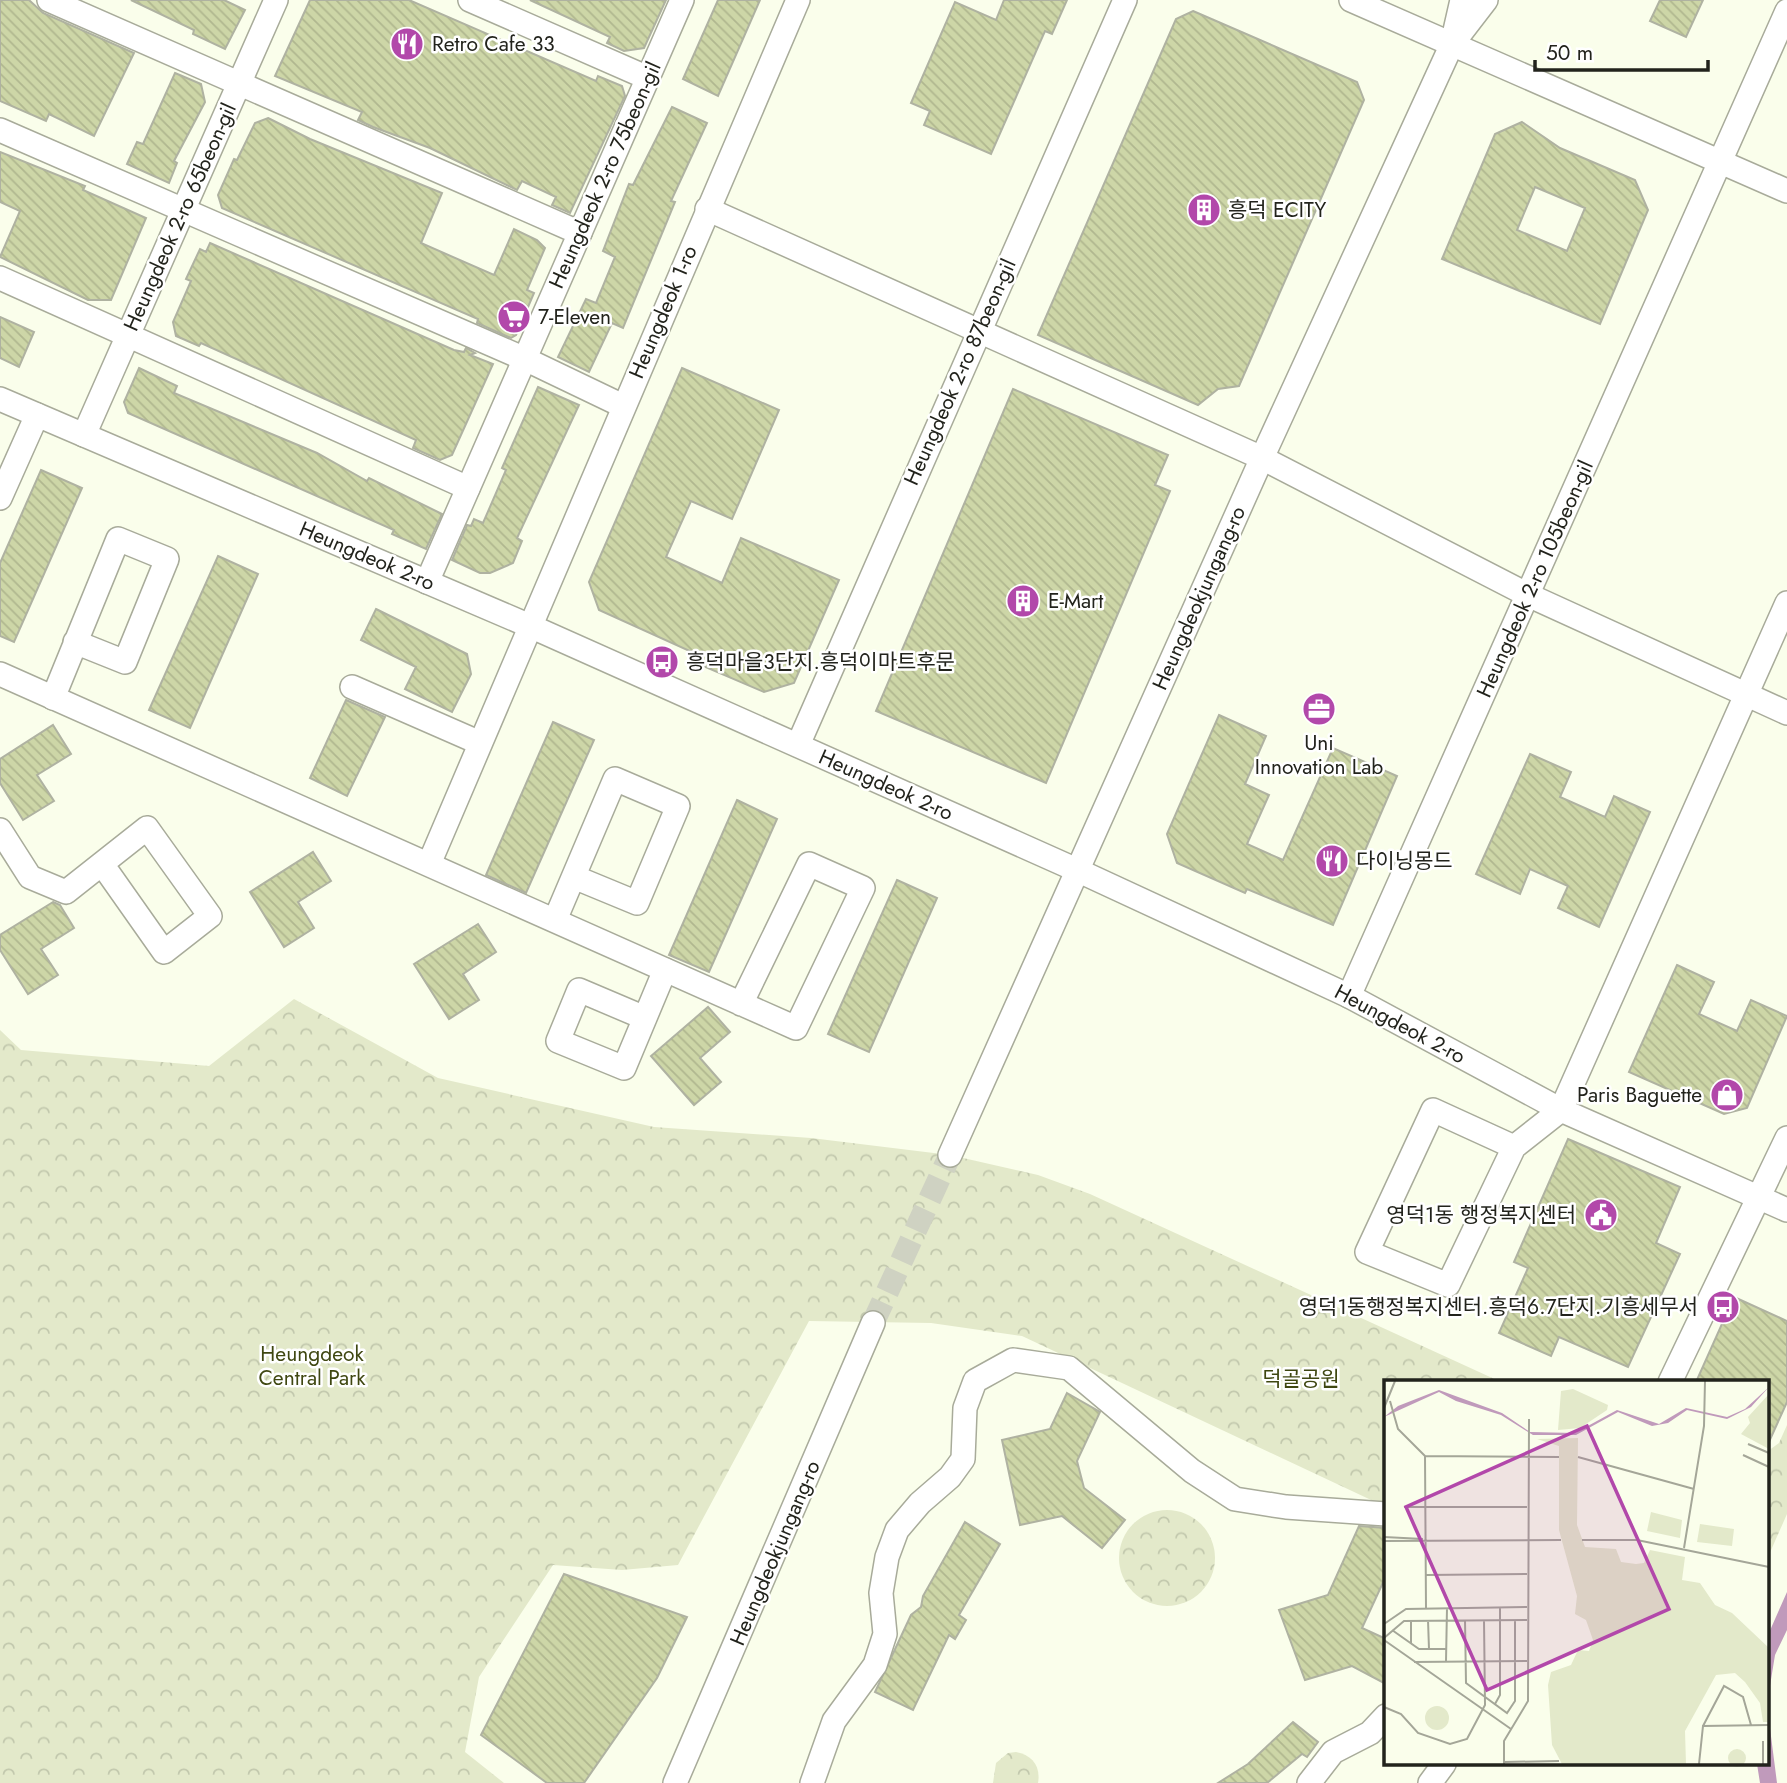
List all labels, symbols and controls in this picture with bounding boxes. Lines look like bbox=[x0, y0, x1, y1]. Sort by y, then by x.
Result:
restaurant icon: Retro Cafe 33 bbox=[388, 25, 426, 63]
scale bar bbox=[1535, 28, 1708, 72]
place label: Retro Cafe 33 bbox=[432, 29, 555, 59]
text: 50 m bbox=[1546, 38, 1593, 68]
street label: Heungdeok 2-ro 75beon-gil bbox=[541, 57, 669, 293]
street label: Heungdeok 2-ro 65beon-gil bbox=[116, 98, 244, 336]
building icon: 흥덕 ECITY bbox=[1185, 191, 1223, 229]
place label: 흥덕 ECITY bbox=[1228, 195, 1326, 225]
street label: Heungdeok 1-ro bbox=[621, 241, 705, 383]
street label: Heungdeok 2-ro 87beon-gil bbox=[897, 254, 1023, 490]
supermarket icon: 7-Eleven bbox=[495, 298, 533, 336]
place label: 7-Eleven bbox=[538, 302, 611, 332]
street label: Heungdeok 2-ro 105beon-gil bbox=[1469, 456, 1601, 702]
street label: Heungdeokjungang-ro bbox=[1145, 501, 1253, 695]
street label: Heungdeok 2-ro bbox=[295, 514, 439, 598]
building icon: E-Mart bbox=[1004, 582, 1042, 620]
place label: E-Mart bbox=[1048, 586, 1103, 616]
bus stop icon: 흥덕마을3단지.흥덕이마트후문 bbox=[643, 643, 681, 681]
place label: 흥덕마을3단지.흥덕이마트후문 bbox=[686, 647, 955, 677]
office icon: Uni Innovation Lab bbox=[1300, 690, 1338, 728]
place label: Uni Innovation Lab bbox=[1255, 728, 1383, 782]
street label: Heungdeok 2-ro bbox=[814, 742, 958, 828]
restaurant icon: 다이닝몽드 bbox=[1313, 842, 1351, 880]
place label: 다이닝몽드 bbox=[1356, 846, 1453, 876]
street label: Heungdeok 2-ro bbox=[1329, 977, 1471, 1071]
shop icon: Paris Baguette bbox=[1708, 1076, 1746, 1114]
place label: Paris Baguette bbox=[1577, 1080, 1702, 1110]
public building icon: 영덕1동 행정복지센터 bbox=[1582, 1196, 1620, 1234]
place label: 영덕1동 행정복지센터 bbox=[1386, 1200, 1576, 1230]
bus stop icon: 영덕1동행정복지센터.흥덕6.7단지.기흥세무서 bbox=[1704, 1288, 1742, 1326]
place label: 영덕1동행정복지센터.흥덕6.7단지.기흥세무서 bbox=[1299, 1292, 1698, 1322]
park label: Heungdeok Central Park bbox=[258, 1339, 366, 1393]
park label: 덕골공원 bbox=[1262, 1364, 1340, 1394]
inset map bbox=[1384, 1380, 1770, 1766]
street label: Heungdeokjungang-ro bbox=[722, 1456, 828, 1650]

